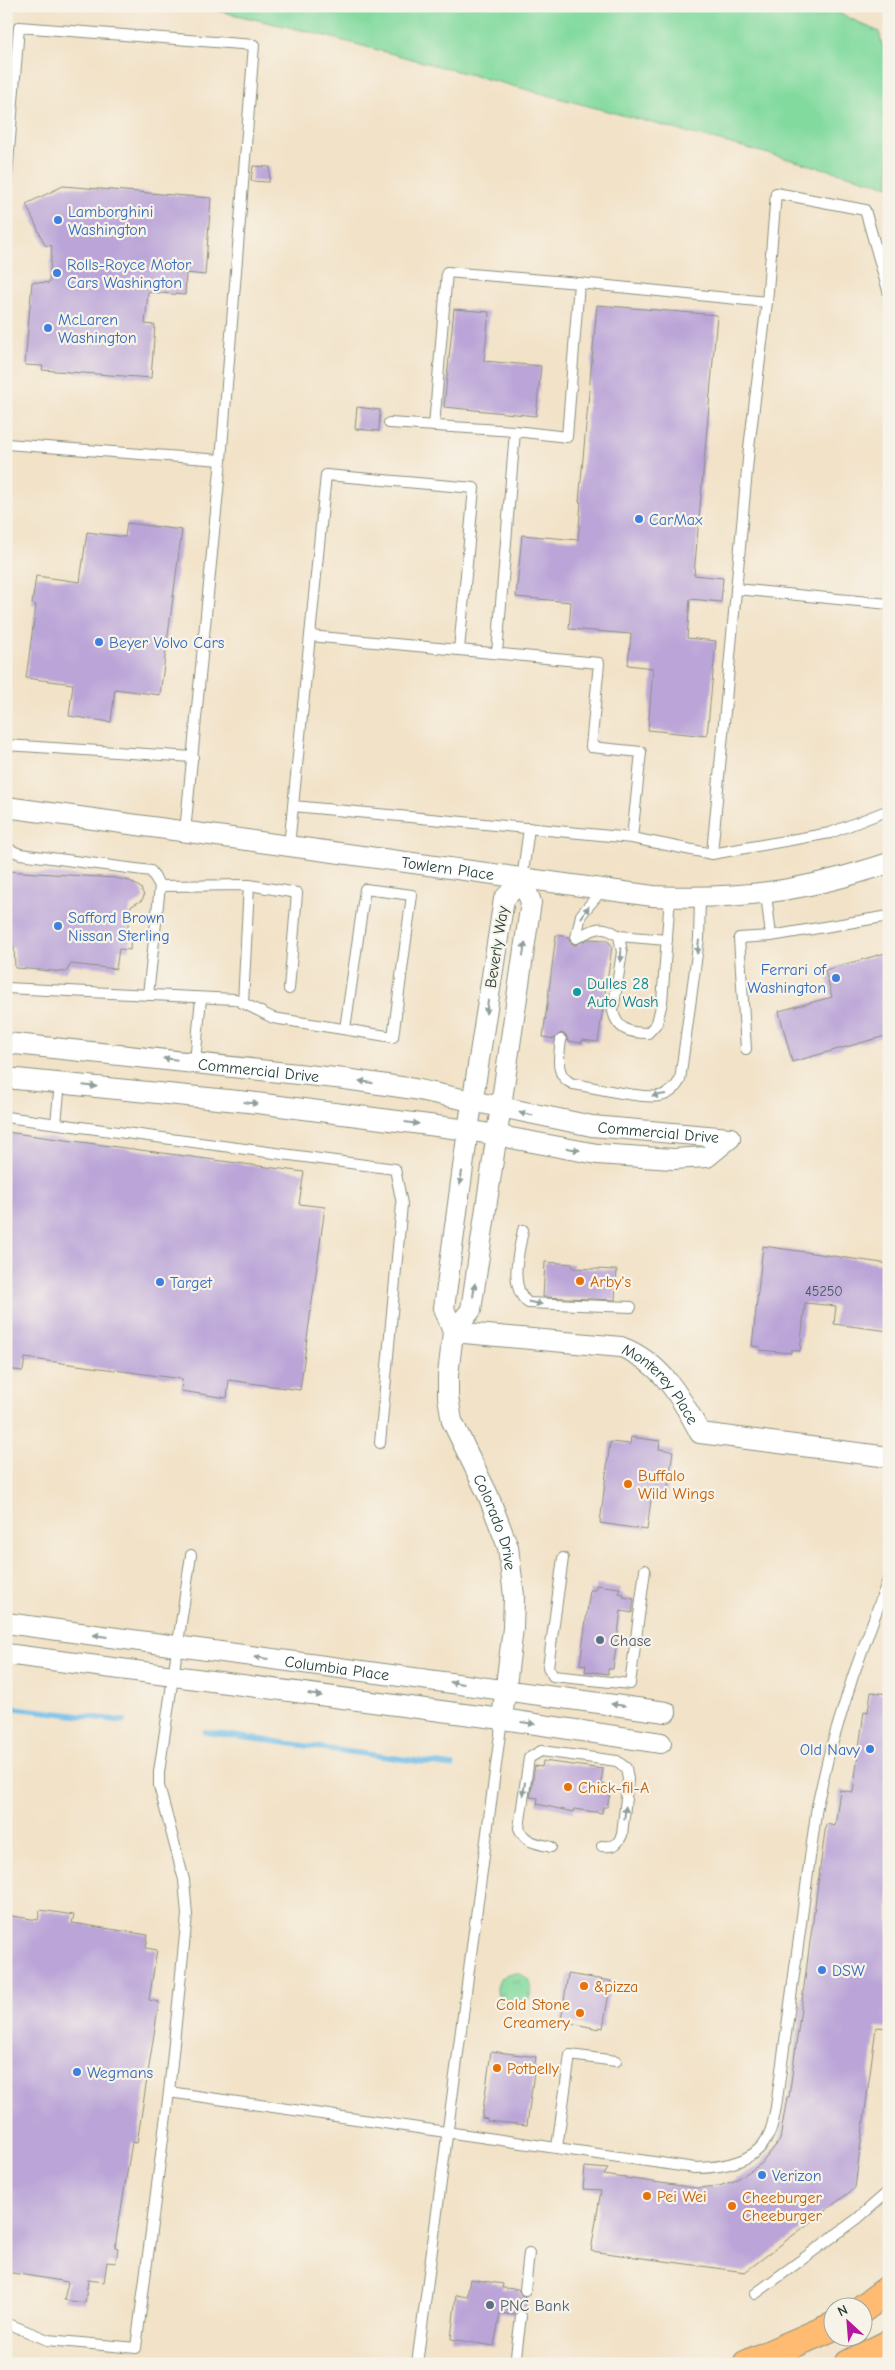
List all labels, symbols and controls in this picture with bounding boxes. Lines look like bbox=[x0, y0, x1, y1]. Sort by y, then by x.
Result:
place label: Lamborghini Washington bbox=[68, 203, 153, 239]
marker: Lamborghini Washington bbox=[52, 214, 64, 226]
place label: Rolls-Royce Motor Cars Washington bbox=[67, 256, 192, 292]
marker: Rolls-Royce Motor Cars Washington bbox=[51, 267, 63, 279]
place label: McLaren Washington bbox=[58, 311, 137, 347]
marker: McLaren Washington bbox=[42, 322, 54, 334]
place label: CarMax bbox=[649, 511, 703, 529]
marker: CarMax bbox=[633, 513, 645, 525]
place label: Beyer Volvo Cars bbox=[109, 634, 225, 652]
marker: Beyer Volvo Cars bbox=[93, 636, 105, 648]
street label: Towlern Place bbox=[400, 853, 495, 884]
street label: Beverly Way bbox=[482, 904, 512, 989]
one-way arrow bbox=[580, 905, 590, 919]
place label: Safford Brown Nissan Sterling bbox=[68, 909, 170, 945]
marker: Safford Brown Nissan Sterling bbox=[52, 920, 64, 932]
one-way arrow bbox=[694, 939, 702, 955]
one-way arrow bbox=[520, 940, 528, 956]
one-way arrow bbox=[617, 947, 625, 963]
place label: Ferrari of Washington bbox=[747, 961, 828, 997]
marker: Ferrari of Washington bbox=[830, 972, 842, 984]
place label: Dulles 28 Auto Wash bbox=[587, 975, 659, 1011]
marker: Dulles 28 Auto Wash bbox=[571, 986, 583, 998]
one-way arrow bbox=[483, 1000, 491, 1016]
one-way arrow bbox=[162, 1055, 178, 1063]
street label: Commercial Drive bbox=[197, 1055, 320, 1086]
one-way arrow bbox=[358, 1078, 374, 1086]
one-way arrow bbox=[82, 1082, 98, 1090]
one-way arrow bbox=[650, 1091, 666, 1099]
one-way arrow bbox=[244, 1099, 260, 1107]
one-way arrow bbox=[518, 1110, 533, 1118]
one-way arrow bbox=[405, 1119, 421, 1127]
street label: Commercial Drive bbox=[597, 1119, 720, 1147]
one-way arrow bbox=[565, 1146, 581, 1154]
one-way arrow bbox=[457, 1171, 465, 1187]
place label: Arby's bbox=[590, 1273, 631, 1291]
place label: Target bbox=[170, 1274, 212, 1292]
marker: Arby's bbox=[574, 1275, 586, 1287]
marker: Target bbox=[154, 1276, 166, 1288]
one-way arrow bbox=[470, 1282, 478, 1298]
house number: 45250 bbox=[805, 1283, 843, 1300]
one-way arrow bbox=[527, 1300, 543, 1308]
street label: Monterey Place bbox=[619, 1340, 702, 1428]
place label: Buffalo Wild Wings bbox=[638, 1467, 715, 1503]
street label: Colorado Drive bbox=[469, 1471, 519, 1571]
marker: Buffalo Wild Wings bbox=[622, 1478, 634, 1490]
one-way arrow bbox=[92, 1632, 108, 1640]
place label: Chase bbox=[610, 1632, 651, 1650]
marker: Chase bbox=[594, 1634, 606, 1646]
street label: Columbia Place bbox=[283, 1653, 390, 1685]
one-way arrow bbox=[253, 1654, 269, 1662]
one-way arrow bbox=[449, 1679, 465, 1687]
one-way arrow bbox=[307, 1691, 323, 1699]
one-way arrow bbox=[609, 1701, 625, 1709]
one-way arrow bbox=[520, 1719, 536, 1727]
place label: Old Navy bbox=[800, 1741, 861, 1759]
marker: Old Navy bbox=[864, 1743, 876, 1755]
place label: Chick-fil-A bbox=[578, 1779, 649, 1797]
one-way arrow bbox=[520, 1781, 528, 1797]
marker: Chick-fil-A bbox=[562, 1781, 574, 1793]
one-way arrow bbox=[621, 1805, 629, 1821]
place label: DSW bbox=[832, 1962, 865, 1980]
marker: DSW bbox=[816, 1964, 828, 1976]
place label: &pizza bbox=[594, 1978, 638, 1996]
marker: &pizza bbox=[578, 1980, 590, 1992]
place label: Cold Stone Creamery bbox=[496, 1996, 571, 2032]
marker: Cold Stone Creamery bbox=[574, 2007, 586, 2019]
place label: Potbelly bbox=[507, 2060, 560, 2078]
marker: Potbelly bbox=[491, 2062, 503, 2074]
place label: Wegmans bbox=[87, 2064, 154, 2082]
marker: Wegmans bbox=[71, 2066, 83, 2078]
place label: Verizon bbox=[772, 2167, 822, 2185]
marker: Verizon bbox=[756, 2169, 768, 2181]
place label: Pei Wei bbox=[657, 2188, 707, 2206]
place label: Cheeburger Cheeburger bbox=[742, 2189, 823, 2225]
marker: Pei Wei bbox=[641, 2190, 653, 2202]
marker: Cheeburger Cheeburger bbox=[726, 2200, 738, 2212]
place label: PNC Bank bbox=[500, 2297, 570, 2315]
north arrow bbox=[822, 2298, 872, 2348]
marker: PNC Bank bbox=[484, 2299, 496, 2311]
text: N bbox=[835, 2301, 850, 2320]

